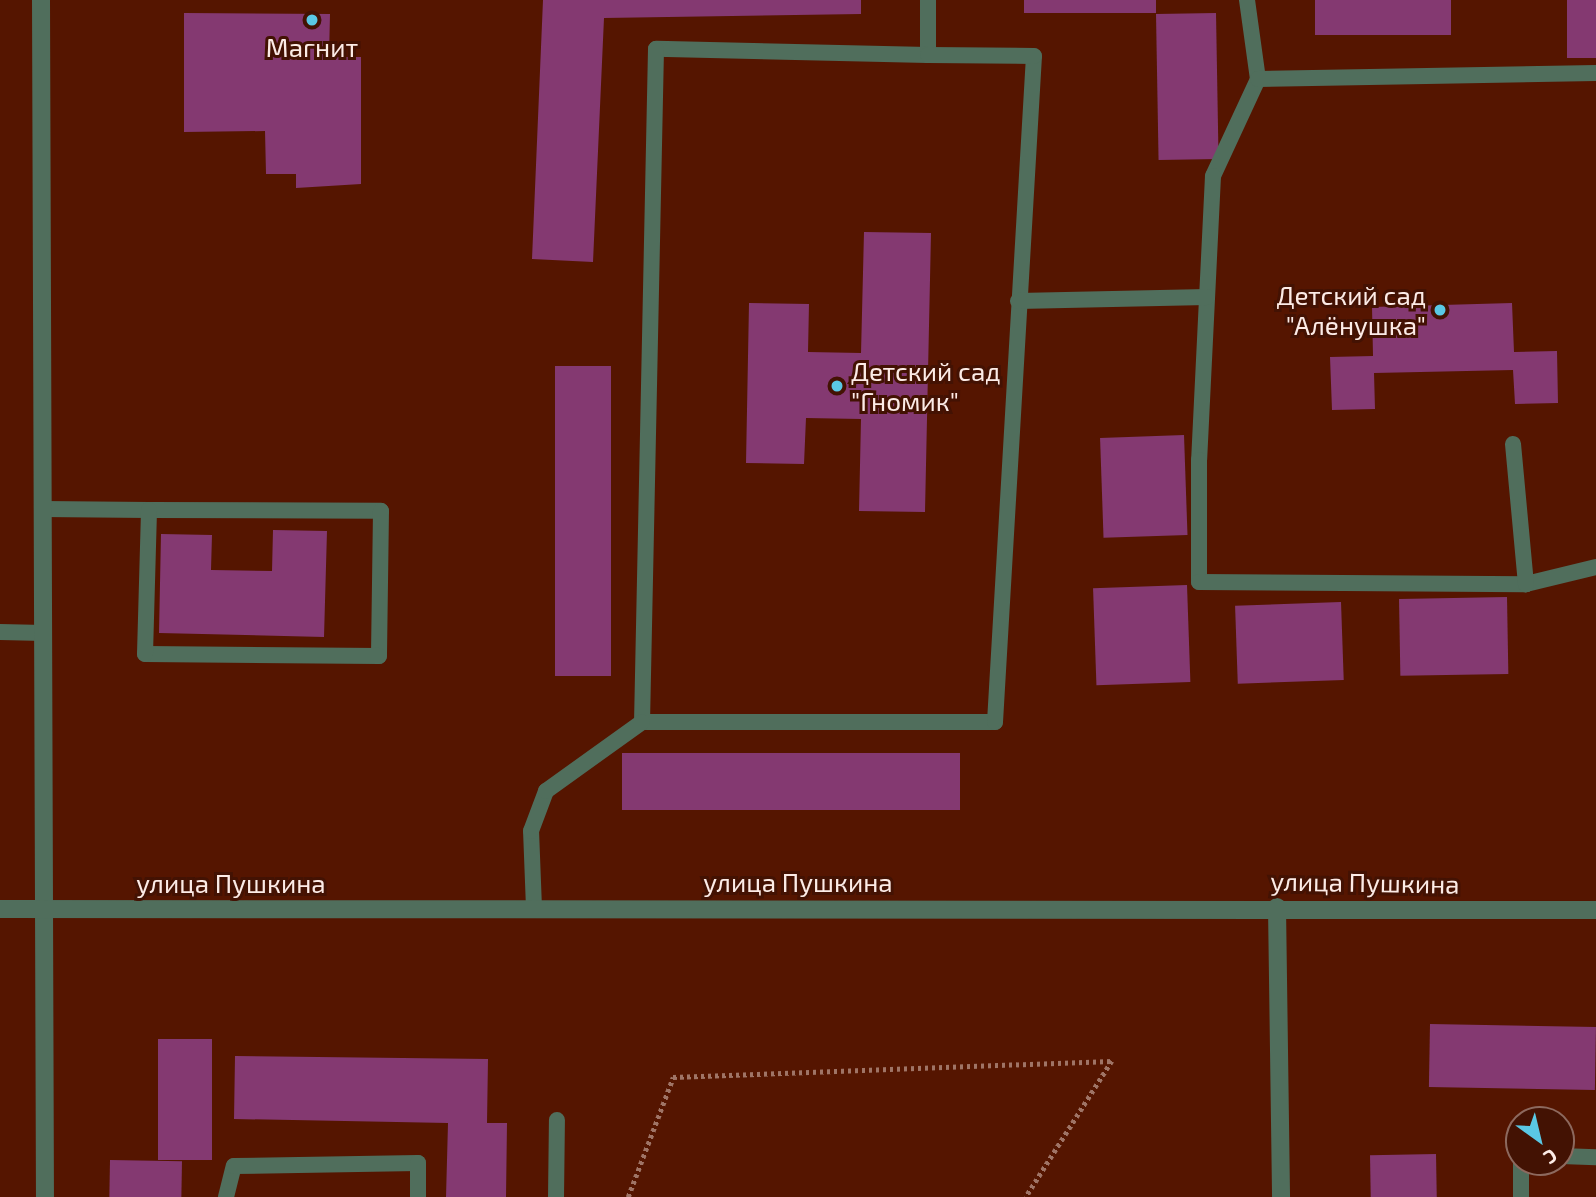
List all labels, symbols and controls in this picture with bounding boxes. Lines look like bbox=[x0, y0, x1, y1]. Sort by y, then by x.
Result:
marker: Магнит bbox=[304, 12, 320, 28]
place label: Магнит bbox=[266, 31, 358, 63]
place label: Детский сад "Алёнушка" bbox=[1276, 279, 1426, 340]
marker: Детский сад "Алёнушка" bbox=[1432, 302, 1448, 318]
place label: Детский сад "Гномик" bbox=[851, 355, 1001, 416]
marker: Детский сад "Гномик" bbox=[829, 378, 845, 394]
street label: улица Пушкина bbox=[1270, 865, 1460, 899]
street label: улица Пушкина bbox=[703, 866, 893, 898]
street label: улица Пушкина bbox=[136, 867, 326, 899]
north arrow bbox=[1505, 1106, 1575, 1176]
text: С bbox=[1540, 1145, 1562, 1170]

